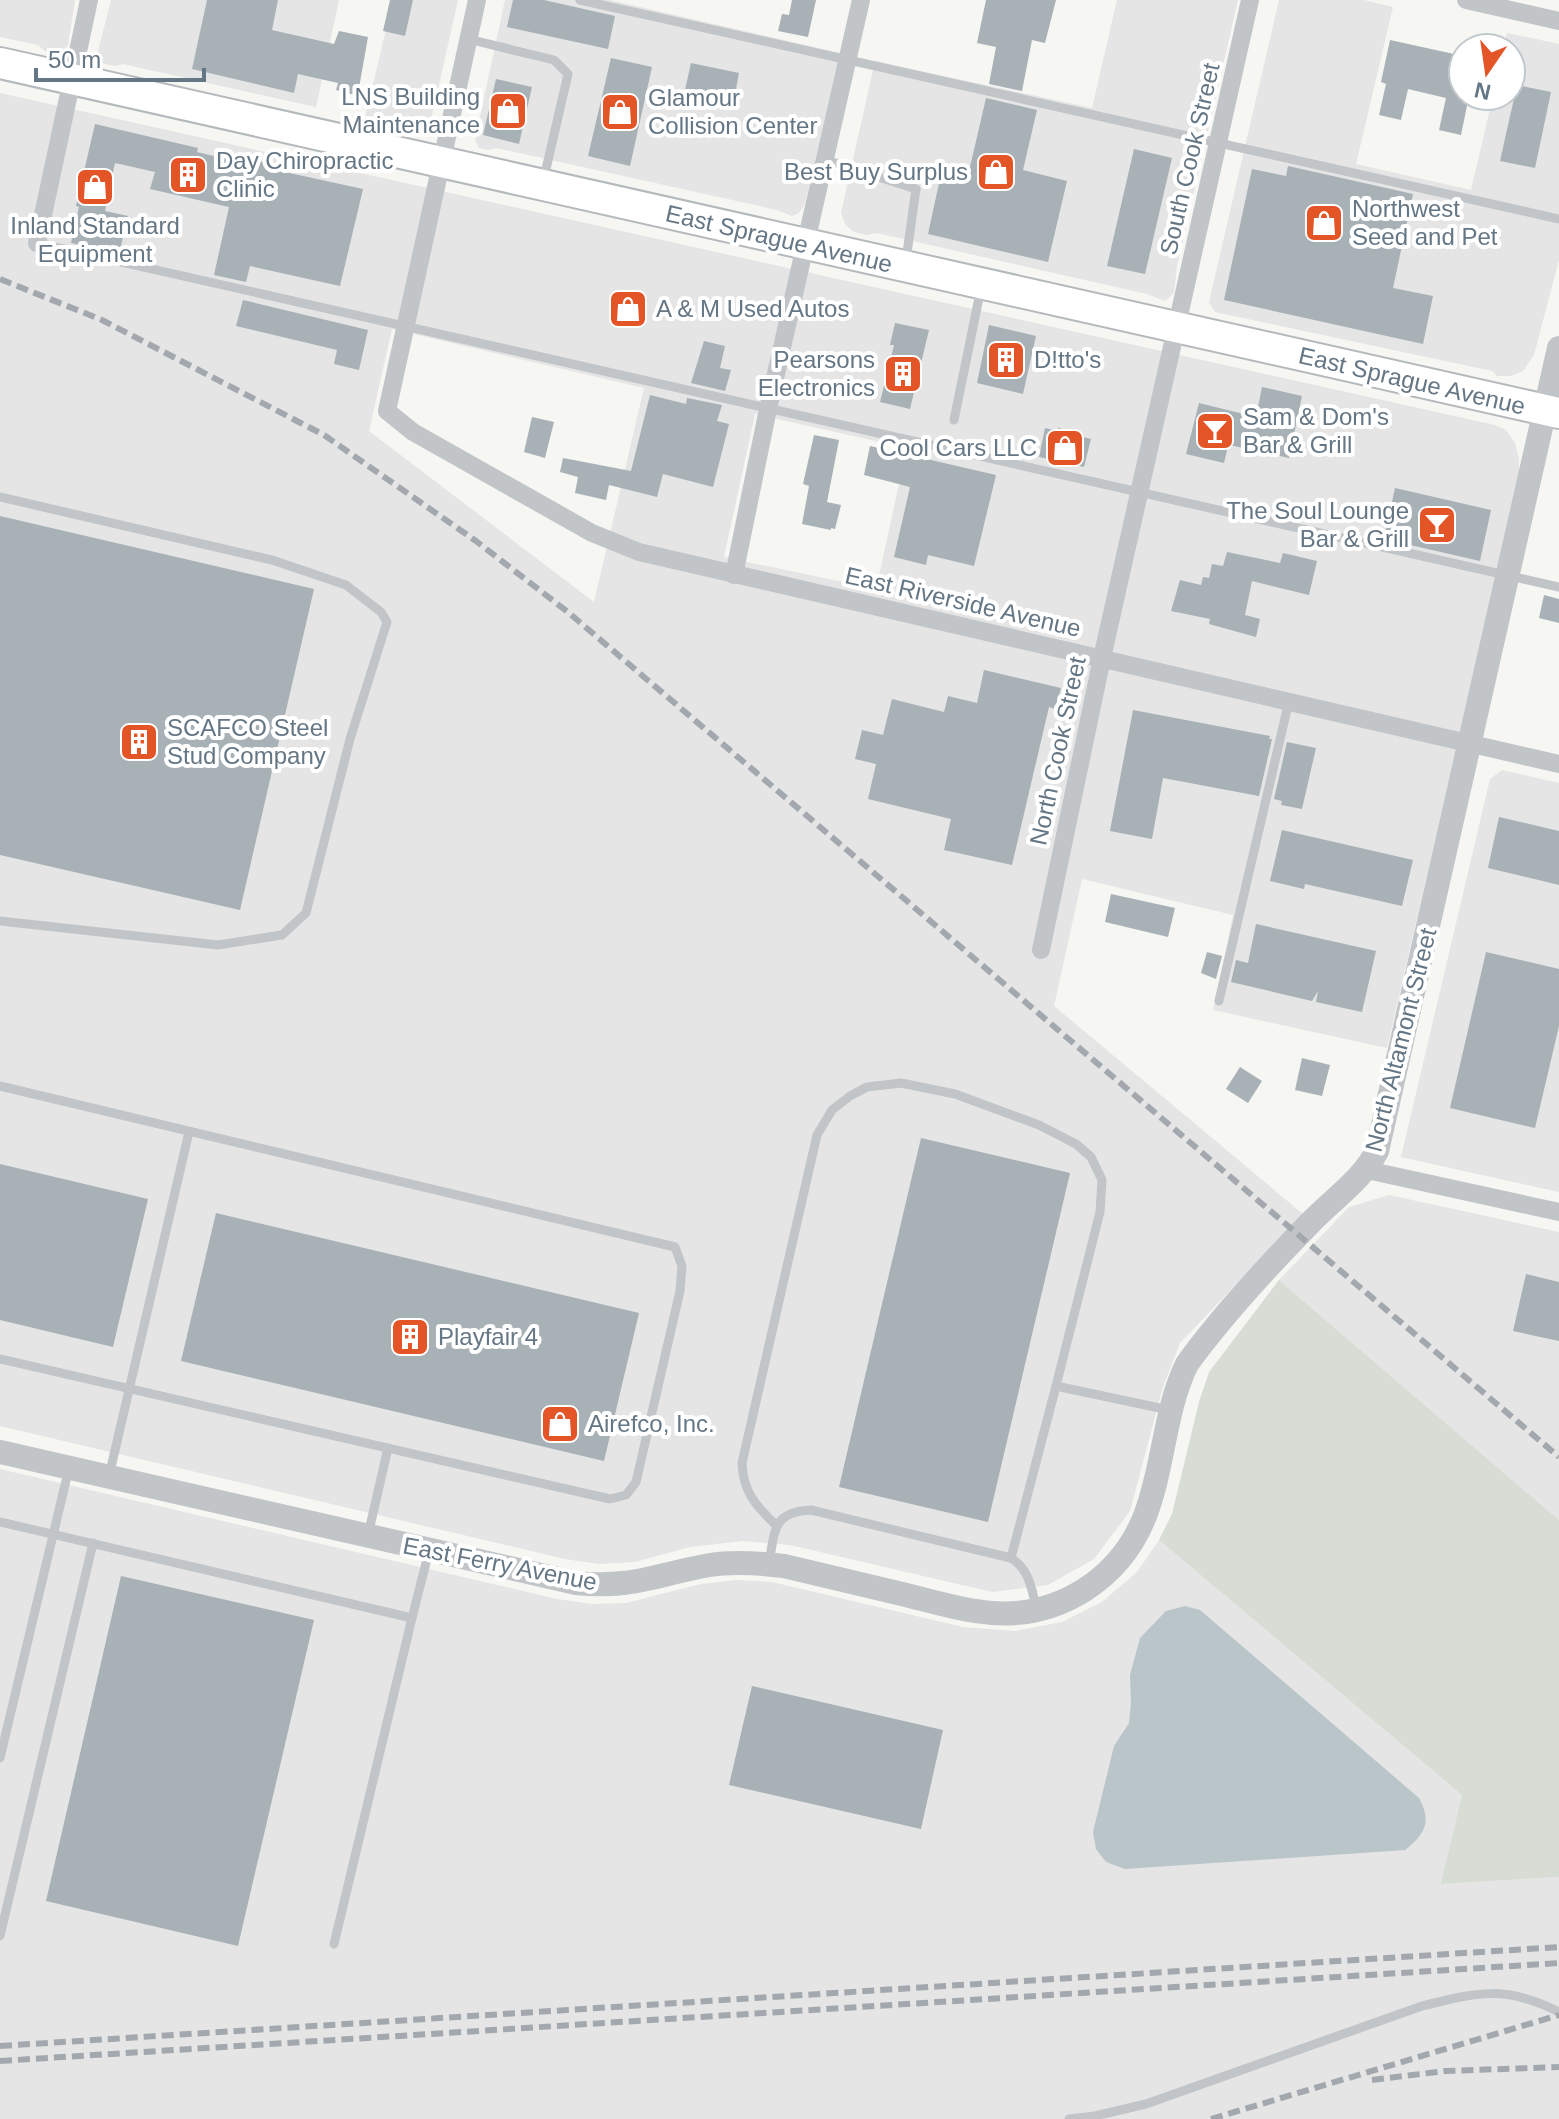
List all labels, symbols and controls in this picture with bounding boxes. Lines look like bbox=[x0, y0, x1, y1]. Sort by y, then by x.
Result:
scale bar bbox=[36, 32, 204, 82]
north arrow bbox=[1447, 32, 1527, 112]
text: 50 m bbox=[48, 46, 101, 73]
street label: South Cook Street bbox=[1154, 60, 1225, 257]
text: N bbox=[1472, 77, 1493, 105]
place label: LNS Building Maintenance bbox=[341, 83, 480, 138]
place label: Glamour Collision Center bbox=[648, 84, 817, 139]
shop icon: LNS Building Maintenance bbox=[487, 90, 529, 132]
shop icon: Glamour Collision Center bbox=[599, 91, 641, 133]
place label: Day Chiropractic Clinic bbox=[216, 147, 393, 202]
shop icon: Best Buy Surplus bbox=[975, 151, 1017, 193]
building icon: Day Chiropractic Clinic bbox=[167, 154, 209, 196]
place label: Best Buy Surplus bbox=[784, 158, 968, 185]
shop icon: Inland Standard Equipment bbox=[74, 166, 116, 208]
place label: Northwest Seed and Pet bbox=[1352, 195, 1498, 250]
street label: East Sprague Avenue bbox=[663, 199, 895, 278]
shop icon: Northwest Seed and Pet bbox=[1303, 202, 1345, 244]
place label: Inland Standard Equipment bbox=[10, 212, 180, 267]
shop icon: A & M Used Autos bbox=[607, 288, 649, 330]
place label: A & M Used Autos bbox=[656, 295, 849, 322]
building icon: D!tto's bbox=[985, 339, 1027, 381]
street label: East Sprague Avenue bbox=[1296, 341, 1528, 420]
place label: Pearsons Electronics bbox=[758, 346, 875, 401]
place label: D!tto's bbox=[1034, 346, 1101, 373]
building icon: Pearsons Electronics bbox=[882, 353, 924, 395]
place label: Sam & Dom's Bar & Grill bbox=[1243, 403, 1389, 458]
bar icon: Sam & Dom's Bar & Grill bbox=[1194, 410, 1236, 452]
shop icon: Cool Cars LLC bbox=[1044, 427, 1086, 469]
place label: Cool Cars LLC bbox=[880, 434, 1037, 461]
place label: The Soul Lounge Bar & Grill bbox=[1226, 497, 1409, 552]
bar icon: The Soul Lounge Bar & Grill bbox=[1416, 504, 1458, 546]
street label: East Riverside Avenue bbox=[843, 561, 1084, 642]
street label: North Cook Street bbox=[1024, 654, 1091, 848]
place label: SCAFCO Steel Stud Company bbox=[167, 714, 328, 769]
building icon: SCAFCO Steel Stud Company bbox=[118, 721, 160, 763]
street label: North Altamont Street bbox=[1360, 925, 1441, 1154]
building icon: Playfair 4 bbox=[389, 1316, 431, 1358]
place label: Playfair 4 bbox=[438, 1323, 538, 1350]
shop icon: Airefco, Inc. bbox=[539, 1403, 581, 1445]
place label: Airefco, Inc. bbox=[588, 1410, 715, 1437]
street label: East Ferry Avenue bbox=[401, 1531, 599, 1596]

